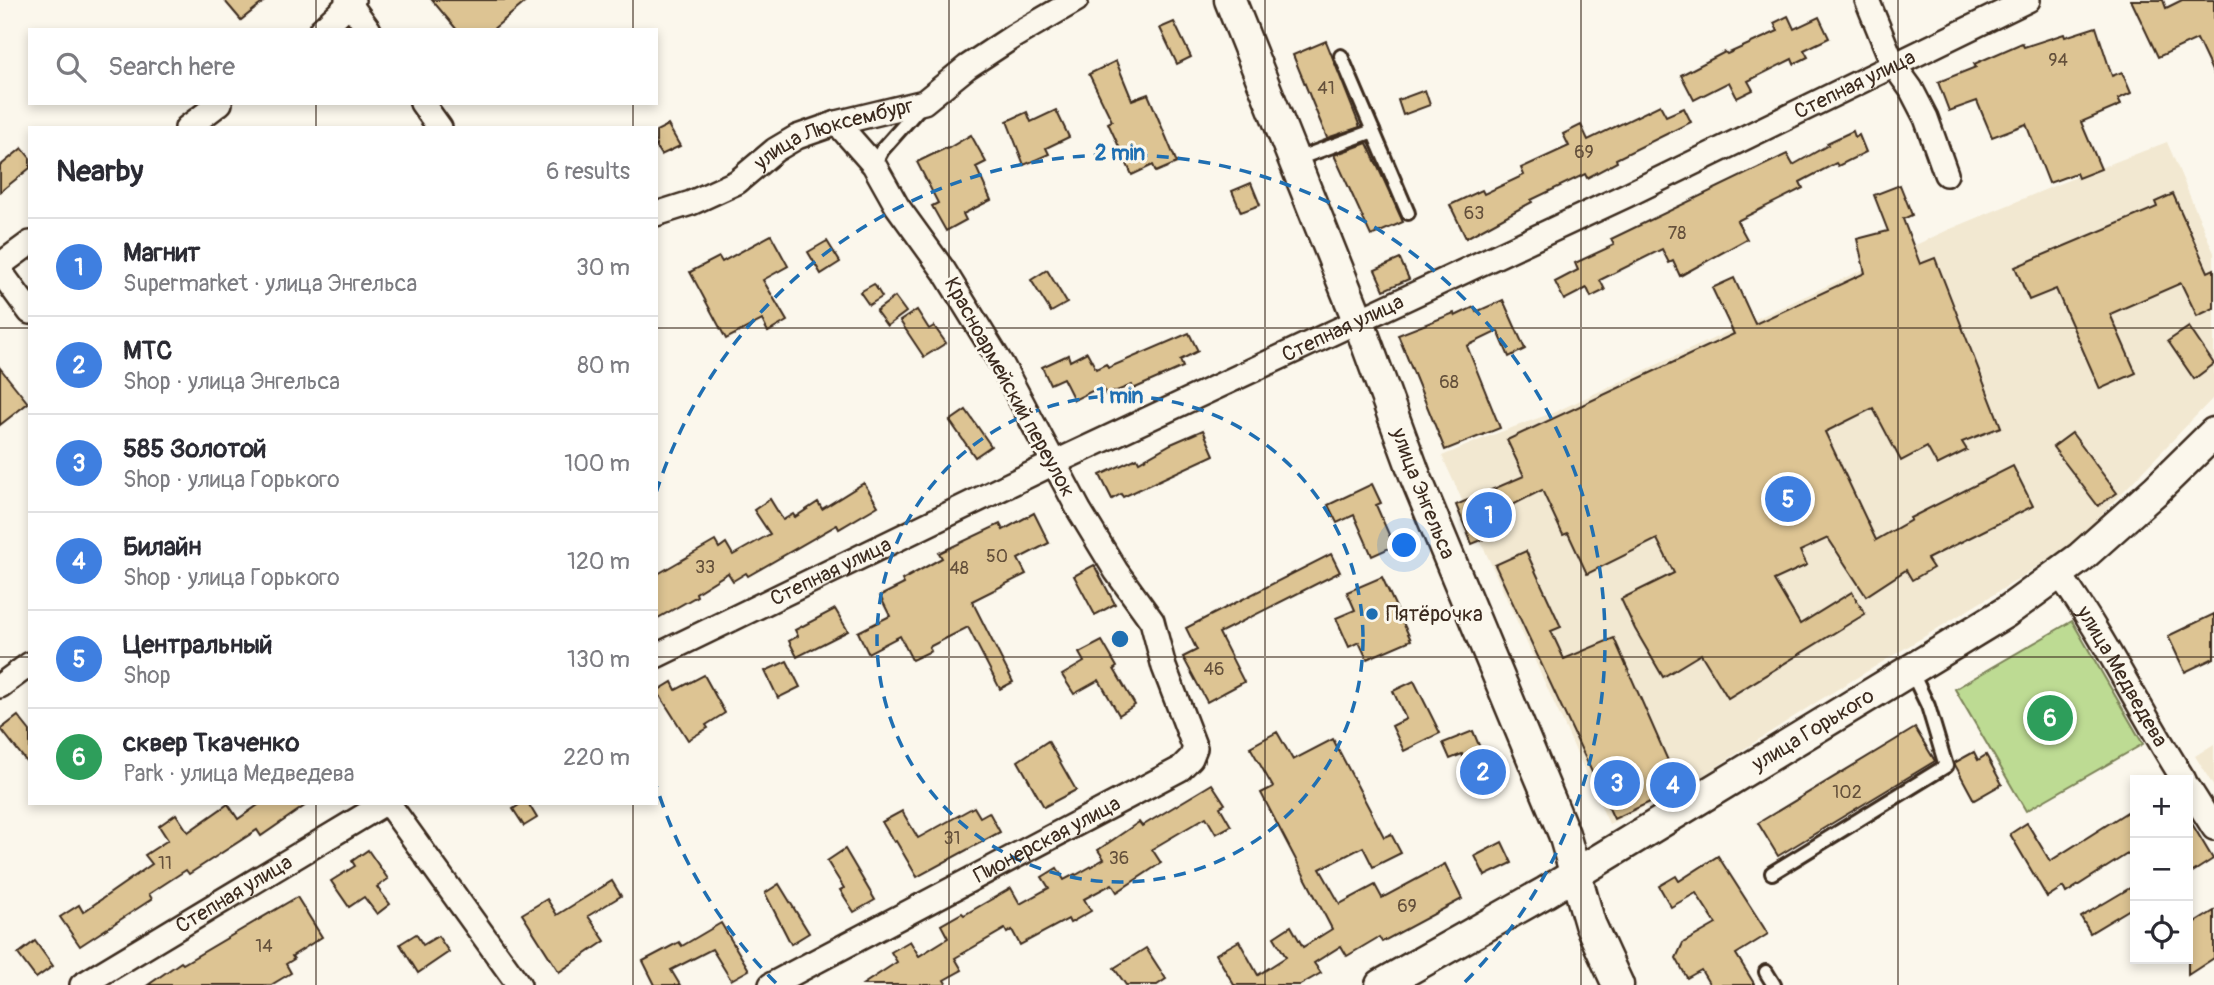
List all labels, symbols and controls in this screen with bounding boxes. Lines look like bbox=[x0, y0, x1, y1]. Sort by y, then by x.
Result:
search box bbox=[28, 28, 658, 105]
street label: Степная улица bbox=[1790, 44, 1920, 126]
icon: search bbox=[52, 48, 90, 86]
house number: 94 bbox=[2048, 49, 2068, 72]
text: Search here bbox=[108, 51, 235, 83]
house number: 41 bbox=[1317, 77, 1335, 100]
street label: улица Люксембург bbox=[748, 92, 916, 177]
text: 2 min bbox=[1095, 140, 1145, 167]
house number: 69 bbox=[1574, 141, 1594, 164]
text: Nearby bbox=[56, 153, 143, 190]
text: 6 results bbox=[546, 157, 630, 186]
house number: 63 bbox=[1464, 202, 1484, 225]
house number: 78 bbox=[1668, 222, 1686, 245]
text: Магнит bbox=[123, 237, 200, 269]
text: 1 bbox=[75, 253, 84, 282]
text: 30 m bbox=[576, 253, 630, 282]
text: Supermarket · улица Энгельса bbox=[123, 269, 417, 298]
street label: Красноармейский переулок bbox=[938, 273, 1081, 502]
street label: Степная улица bbox=[1278, 288, 1408, 369]
text: МТС bbox=[123, 335, 172, 367]
text: 2 bbox=[73, 351, 85, 380]
text: 80 m bbox=[577, 351, 630, 380]
text: Shop · улица Энгельса bbox=[123, 367, 340, 396]
house number: 68 bbox=[1439, 371, 1459, 394]
text: 1 min bbox=[1097, 383, 1144, 410]
street label: улица Энгельса bbox=[1384, 423, 1461, 563]
text: 585 Золотой bbox=[123, 433, 267, 465]
text: 3 bbox=[73, 449, 85, 478]
text: 100 m bbox=[564, 449, 630, 478]
text: Shop · улица Горького bbox=[123, 465, 340, 494]
pin: 5 bbox=[1765, 473, 1811, 525]
pin: 1 bbox=[1466, 489, 1512, 541]
your location bbox=[1387, 528, 1421, 562]
text: Билайн bbox=[123, 531, 201, 563]
street label: Степная улица bbox=[766, 531, 896, 613]
house number: 50 bbox=[986, 545, 1008, 568]
text: 4 bbox=[72, 547, 86, 576]
text: 120 m bbox=[567, 547, 630, 576]
house number: 33 bbox=[695, 556, 715, 579]
house number: 48 bbox=[949, 557, 969, 580]
text: Shop · улица Горького bbox=[123, 563, 340, 592]
street label: улица Медведева bbox=[2070, 600, 2174, 752]
place label: Пятёрочка bbox=[1386, 601, 1483, 628]
marker: Пятёрочка bbox=[1364, 606, 1380, 622]
centre of rings bbox=[1108, 627, 1132, 651]
text: Центральный bbox=[123, 629, 272, 661]
text: 5 bbox=[73, 645, 85, 674]
text: 130 m bbox=[567, 645, 630, 674]
house number: 46 bbox=[1204, 658, 1224, 681]
text: Shop bbox=[123, 661, 171, 690]
street label: улица Горького bbox=[1746, 682, 1879, 778]
pin: 6 bbox=[2027, 692, 2073, 744]
text: сквер Ткаченко bbox=[123, 727, 299, 759]
text: 6 bbox=[72, 743, 86, 772]
text: 220 m bbox=[563, 743, 630, 772]
pin: 2 bbox=[1460, 746, 1506, 798]
pin: 3 bbox=[1594, 757, 1640, 809]
text: Park · улица Медведева bbox=[123, 759, 354, 788]
pin: 4 bbox=[1650, 759, 1696, 811]
map controls bbox=[2130, 775, 2193, 964]
button: + bbox=[2130, 775, 2193, 838]
house number: 102 bbox=[1832, 781, 1862, 804]
street label: Пионерская улица bbox=[969, 790, 1125, 890]
house number: 31 bbox=[943, 827, 961, 850]
button: − bbox=[2130, 838, 2193, 901]
house number: 36 bbox=[1109, 847, 1129, 870]
street label: Степная улица bbox=[171, 849, 297, 940]
house number: 11 bbox=[158, 852, 172, 875]
house number: 69 bbox=[1397, 895, 1417, 918]
button: locate bbox=[2130, 901, 2193, 964]
house number: 14 bbox=[255, 935, 273, 958]

